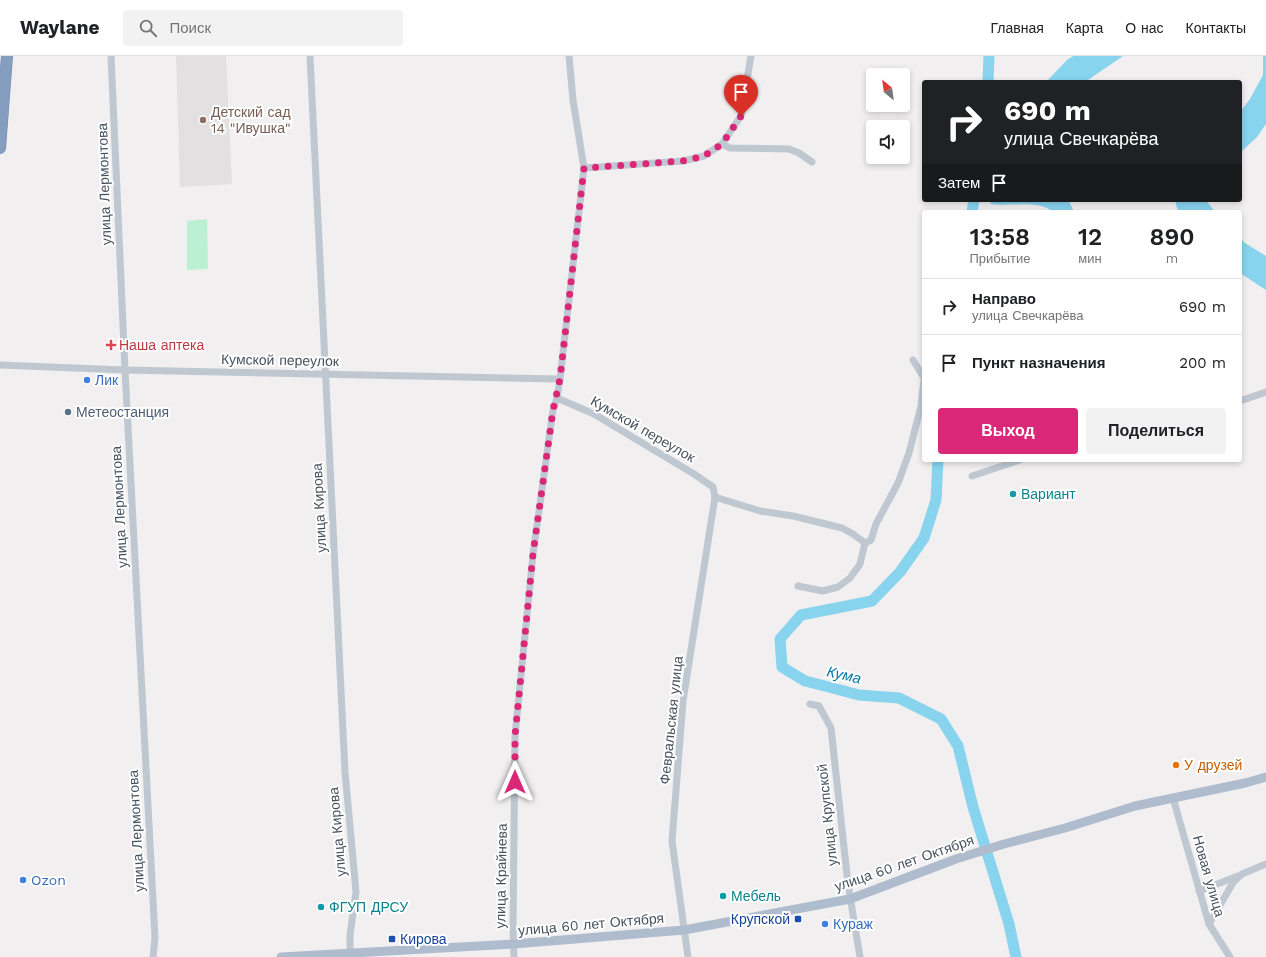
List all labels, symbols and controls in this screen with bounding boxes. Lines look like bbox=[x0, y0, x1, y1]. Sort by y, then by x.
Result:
search box bbox=[123, 10, 403, 46]
text: Waylane bbox=[20, 16, 99, 39]
icon: search bbox=[137, 17, 159, 39]
text: Поиск bbox=[169, 19, 211, 37]
text: Главная bbox=[991, 20, 1044, 36]
text: Карта bbox=[1066, 20, 1103, 36]
text: О нас bbox=[1125, 20, 1164, 36]
text: Контакты bbox=[1186, 20, 1246, 36]
north arrow bbox=[866, 68, 910, 112]
map controls bbox=[866, 68, 910, 164]
pin bbox=[724, 75, 758, 116]
icon: arrive bbox=[730, 81, 752, 103]
text: 690 m bbox=[1004, 94, 1091, 127]
icon: right bbox=[938, 96, 990, 148]
place label: Детский сад 14 "Ивушка" bbox=[211, 104, 291, 136]
marker: Детский сад 14 "Ивушка" bbox=[198, 115, 208, 125]
button: sound bbox=[866, 120, 910, 164]
street label: улица Лермонтова bbox=[94, 122, 114, 245]
text: улица Свечкарёва bbox=[1004, 128, 1158, 149]
icon: arrive bbox=[988, 172, 1010, 194]
text: Затем bbox=[938, 174, 980, 192]
text: 13:58 bbox=[970, 223, 1030, 251]
text: 12 bbox=[1078, 223, 1102, 251]
text: 890 bbox=[1150, 223, 1195, 251]
text: Прибытие bbox=[969, 251, 1031, 266]
text: мин bbox=[1078, 251, 1102, 266]
text: m bbox=[1166, 251, 1178, 266]
text: Направо bbox=[972, 290, 1036, 308]
icon: right bbox=[938, 296, 960, 318]
text: 690 m bbox=[1179, 298, 1226, 316]
text: улица Свечкарёва bbox=[972, 308, 1084, 323]
place label: Наша аптека bbox=[119, 337, 205, 353]
marker: Наша аптека bbox=[106, 340, 116, 350]
street label: Кумской переулок bbox=[221, 351, 340, 369]
icon: arrive bbox=[938, 352, 960, 374]
text: Пункт назначения bbox=[972, 354, 1105, 372]
text: 200 m bbox=[1179, 354, 1226, 372]
place label: Лик bbox=[95, 372, 119, 388]
marker: Лик bbox=[82, 375, 92, 385]
street label: Кумской переулок bbox=[588, 393, 699, 466]
place label: Метеостанция bbox=[76, 404, 169, 420]
marker: Метеостанция bbox=[63, 407, 73, 417]
button: Выход bbox=[938, 408, 1078, 454]
button: Поделиться bbox=[1086, 408, 1226, 454]
street label: улица Лермонтова bbox=[108, 445, 130, 568]
street label: улица Кирова bbox=[309, 462, 329, 553]
place label: Вариант bbox=[1021, 486, 1076, 502]
marker: Вариант bbox=[1008, 489, 1018, 499]
street label: Февральская улица bbox=[656, 655, 686, 785]
water label: Кума bbox=[825, 662, 863, 688]
place label: У друзей bbox=[1184, 757, 1242, 773]
marker: У друзей bbox=[1171, 760, 1181, 770]
position arrow bbox=[494, 761, 536, 803]
street label: улица Крупской bbox=[814, 763, 840, 867]
street label: улица Лермонтова bbox=[125, 769, 147, 892]
street label: улица Кирова bbox=[325, 786, 349, 877]
street label: улица Крайнева bbox=[492, 823, 510, 929]
street label: улица 60 лет Октября bbox=[832, 832, 976, 894]
street label: Новая улица bbox=[1190, 834, 1228, 919]
place label: Ozon bbox=[31, 872, 66, 888]
marker: Ozon bbox=[18, 875, 28, 885]
place label: Мебель bbox=[731, 888, 781, 904]
marker: Мебель bbox=[718, 891, 728, 901]
place label: ФГУП ДРСУ bbox=[329, 899, 408, 915]
marker: ФГУП ДРСУ bbox=[316, 902, 326, 912]
street label: улица 60 лет Октября bbox=[517, 910, 665, 938]
place label: Крупской bbox=[731, 911, 790, 927]
marker: Крупской bbox=[793, 914, 803, 924]
place label: Кураж bbox=[833, 916, 874, 932]
marker: Кураж bbox=[820, 919, 830, 929]
place label: Кирова bbox=[400, 931, 447, 947]
marker: Кирова bbox=[387, 934, 397, 944]

